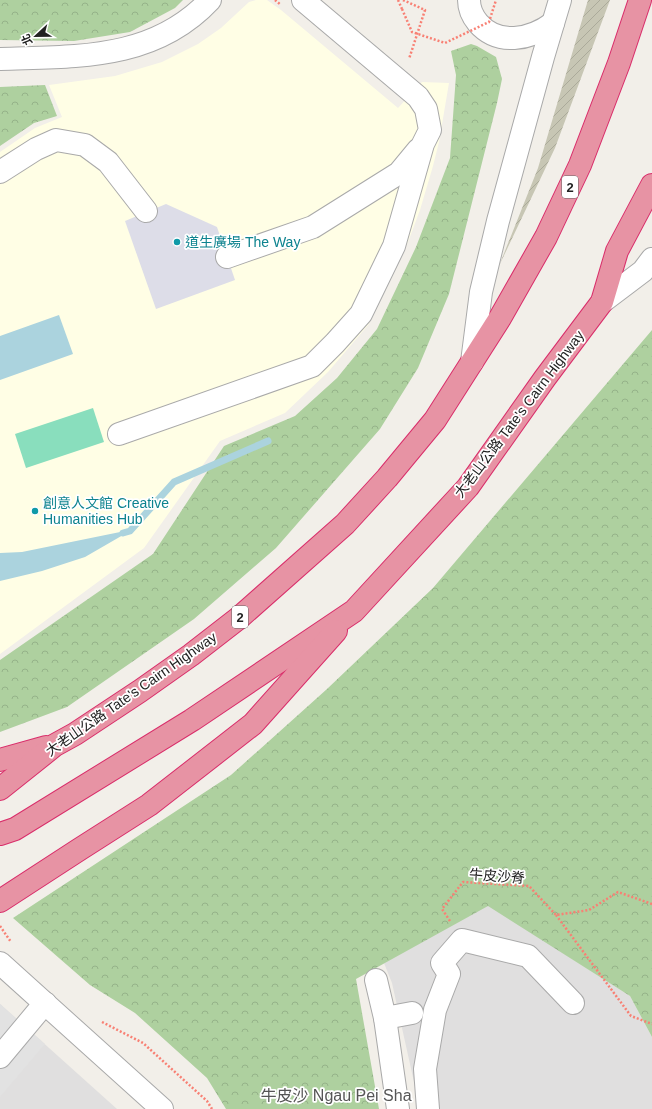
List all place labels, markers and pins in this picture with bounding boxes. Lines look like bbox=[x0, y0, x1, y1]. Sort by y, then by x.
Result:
place label: 道生廣場 The Way bbox=[185, 234, 300, 250]
marker: 道生廣場 The Way bbox=[172, 237, 182, 247]
place label: 創意人文館 Creative Humanities Hub bbox=[43, 495, 169, 527]
marker: 創意人文館 Creative Humanities Hub bbox=[30, 506, 40, 516]

